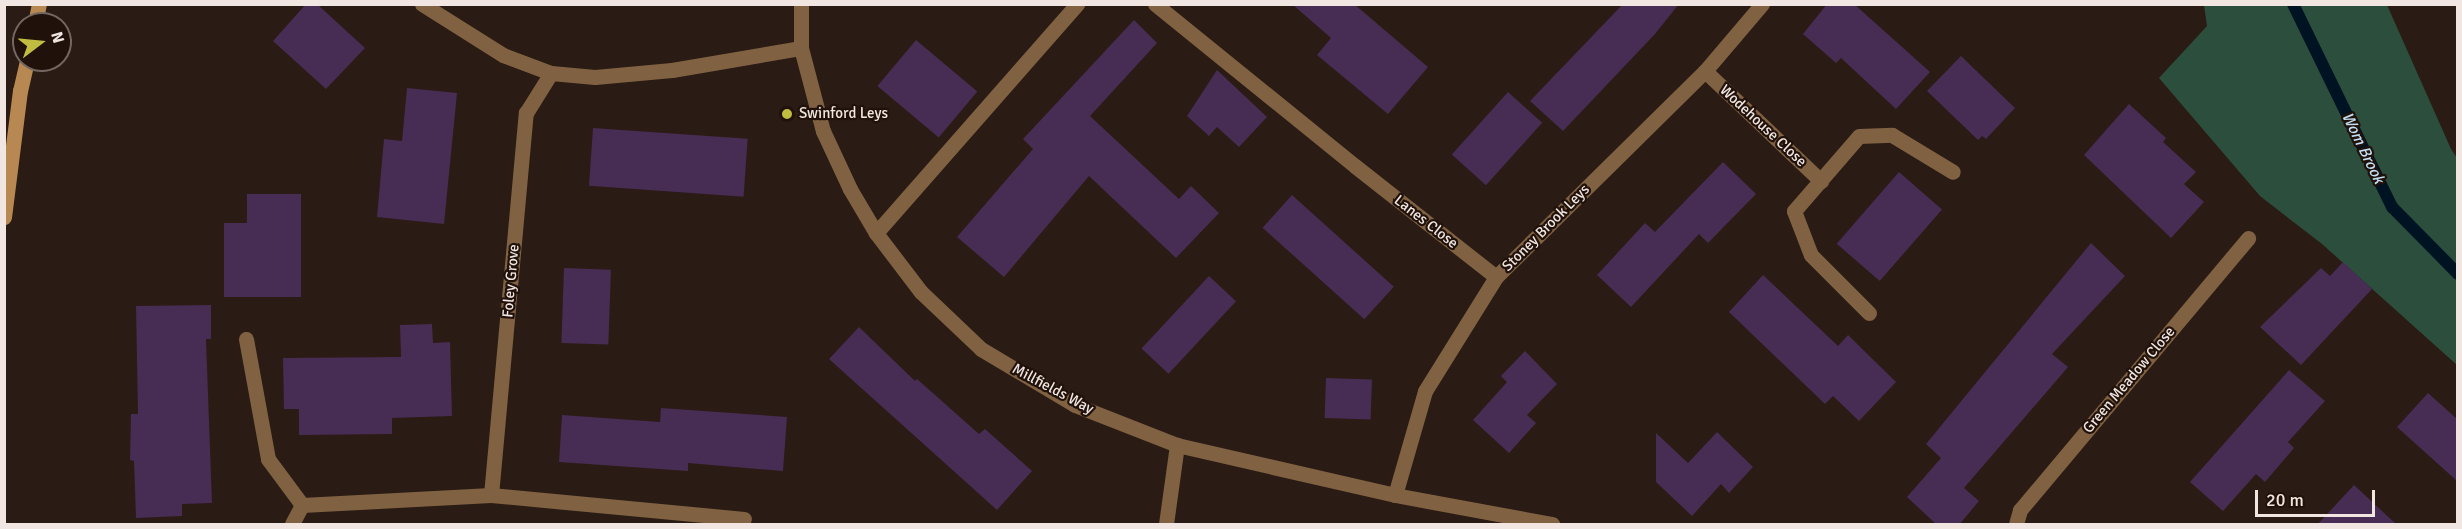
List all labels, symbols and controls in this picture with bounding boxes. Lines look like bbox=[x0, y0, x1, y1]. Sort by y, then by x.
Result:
north arrow bbox=[12, 12, 72, 72]
text: N bbox=[46, 29, 69, 46]
street label: Wodehouse Close bbox=[1716, 81, 1810, 171]
place label: Swinford Leys bbox=[799, 105, 888, 123]
marker: Swinford Leys bbox=[780, 107, 794, 121]
water label: Wom Brook bbox=[2337, 109, 2389, 187]
street label: Stoney Brook Leys bbox=[1499, 181, 1593, 275]
street label: Lanes Close bbox=[1391, 192, 1461, 252]
street label: Foley Grove bbox=[499, 243, 523, 319]
street label: Green Meadow Close bbox=[2079, 323, 2179, 437]
street label: Millfields Way bbox=[1009, 360, 1097, 418]
scale bar bbox=[2258, 478, 2378, 516]
text: 20 m bbox=[2266, 489, 2304, 511]

